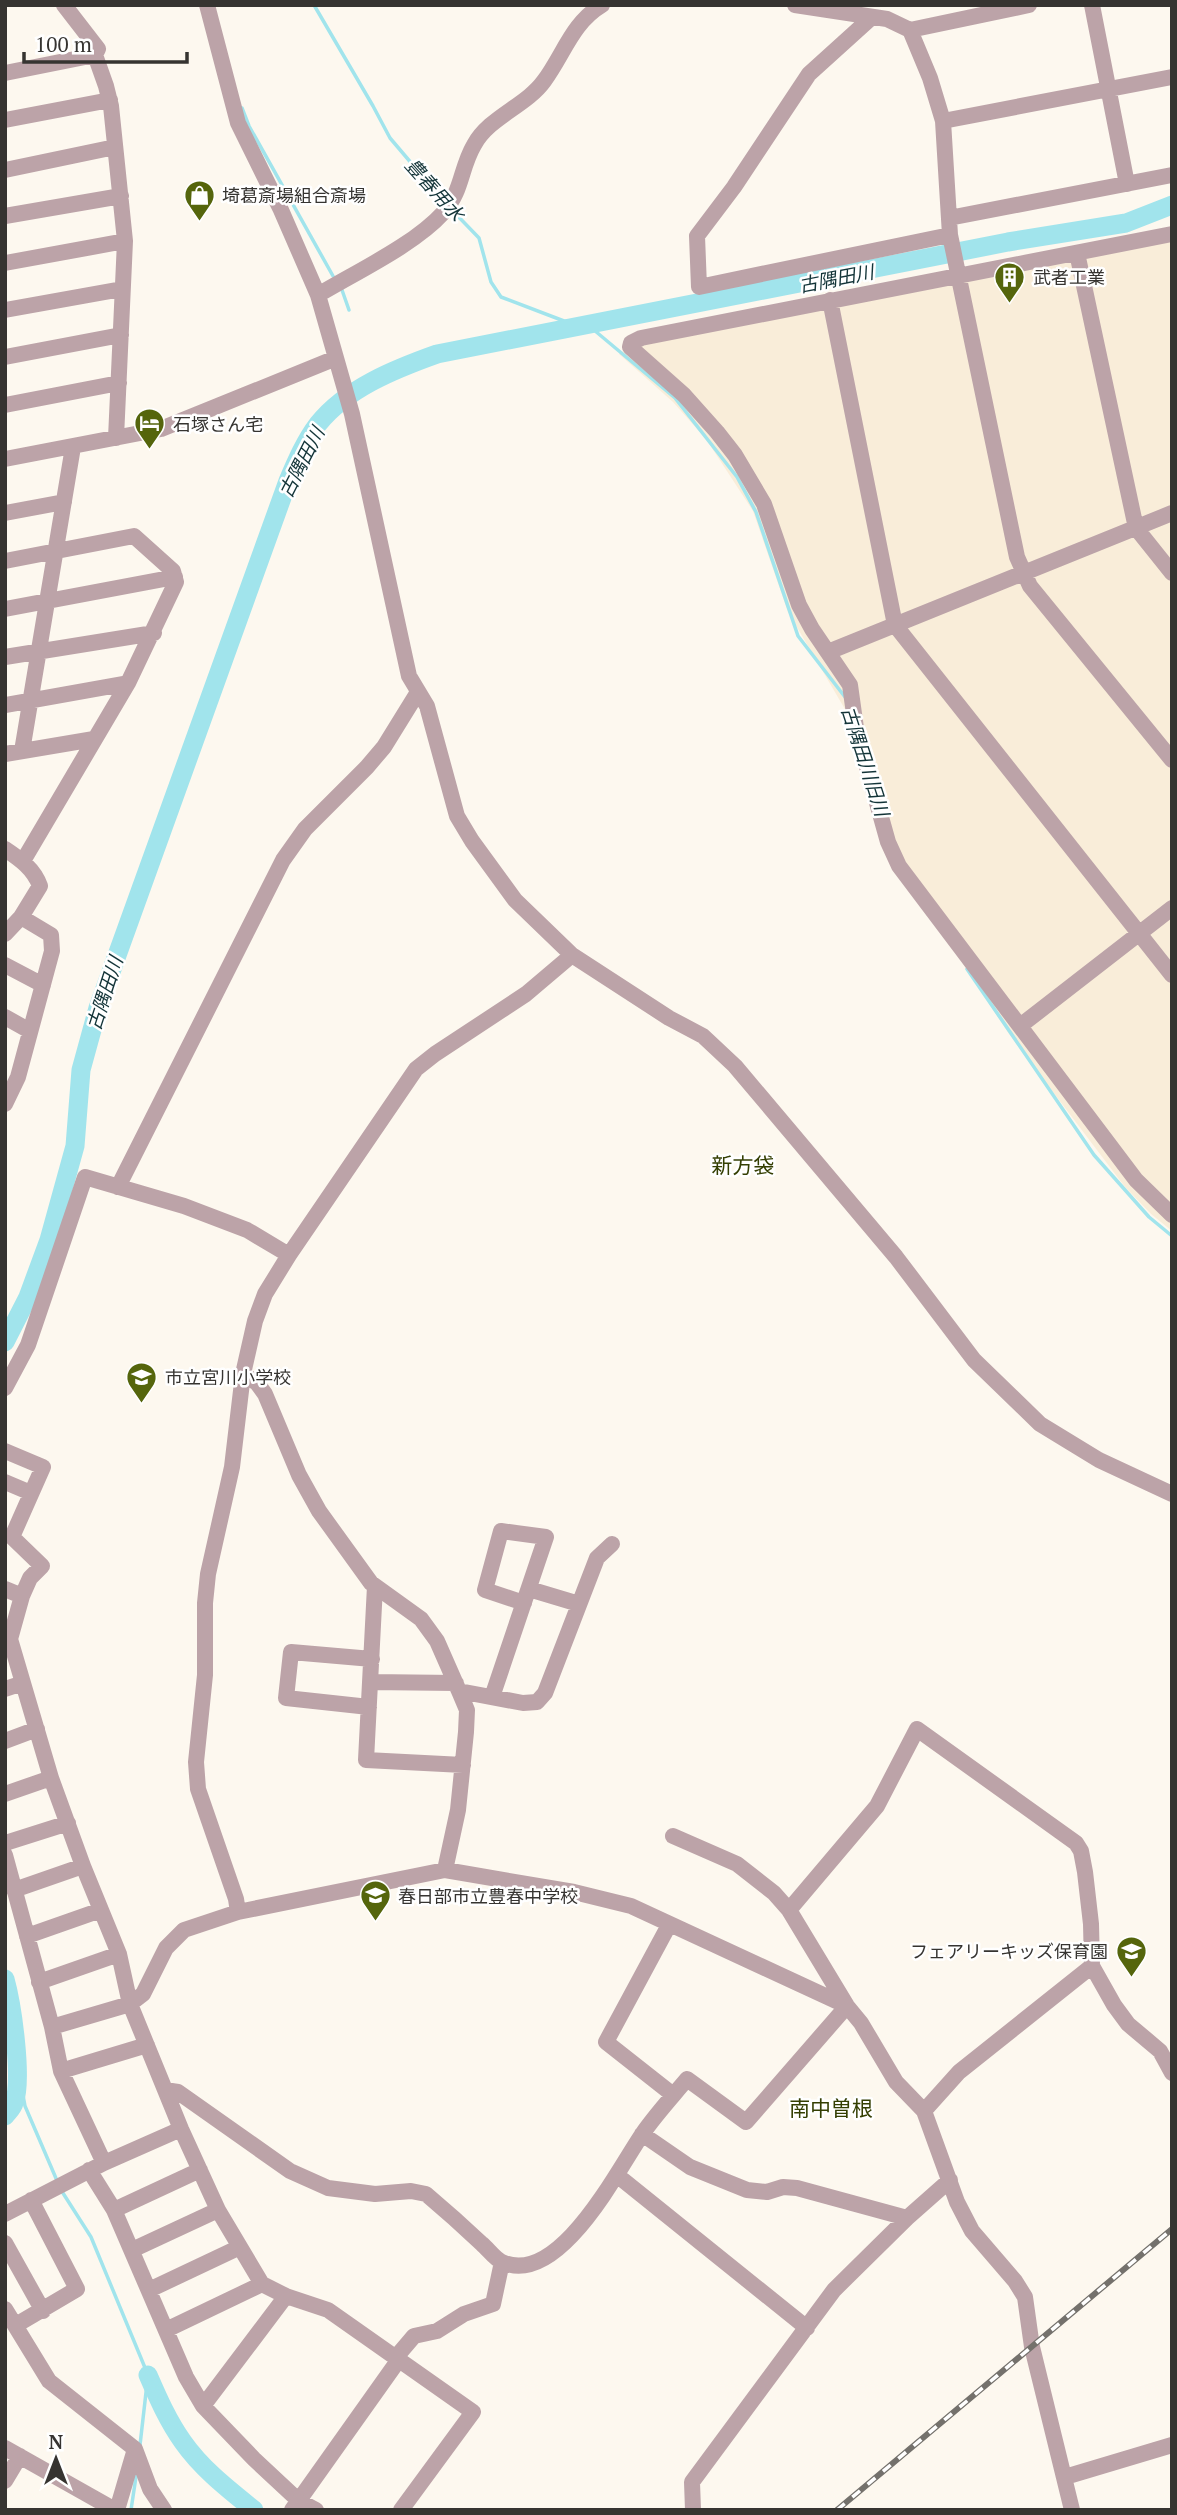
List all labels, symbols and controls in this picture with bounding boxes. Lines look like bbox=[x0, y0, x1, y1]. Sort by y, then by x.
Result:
scale bar bbox=[24, 21, 187, 65]
text: 100 m bbox=[35, 30, 92, 58]
water label: 豊春用水 bbox=[400, 152, 471, 227]
shop icon: 埼葛斎場組合斎場 bbox=[182, 178, 216, 222]
place label: 埼葛斎場組合斎場 bbox=[222, 183, 366, 207]
water label: 古隅田川 bbox=[796, 258, 878, 298]
building icon: 武者工業 bbox=[993, 260, 1027, 304]
place label: 武者工業 bbox=[1033, 265, 1105, 289]
hotel icon: 石塚さん宅 bbox=[133, 407, 167, 451]
place label: 石塚さん宅 bbox=[173, 412, 263, 436]
water label: 古隅田川 bbox=[273, 421, 330, 502]
water label: 古隅田川旧川 bbox=[836, 703, 896, 821]
water label: 古隅田川 bbox=[80, 951, 128, 1033]
district label: 新方袋 bbox=[712, 1151, 775, 1179]
school or university icon: 市立宮川小学校 bbox=[125, 1360, 159, 1404]
place label: 市立宮川小学校 bbox=[165, 1365, 291, 1389]
school or university icon: 春日部市立豊春中学校 bbox=[358, 1879, 392, 1923]
place label: 春日部市立豊春中学校 bbox=[398, 1884, 578, 1908]
school or university icon: フェアリーキッズ保育園 bbox=[1114, 1934, 1148, 1978]
place label: フェアリーキッズ保育園 bbox=[910, 1939, 1108, 1963]
district label: 南中曽根 bbox=[789, 2094, 873, 2122]
north arrow bbox=[21, 2424, 91, 2494]
text: N bbox=[49, 2429, 64, 2454]

